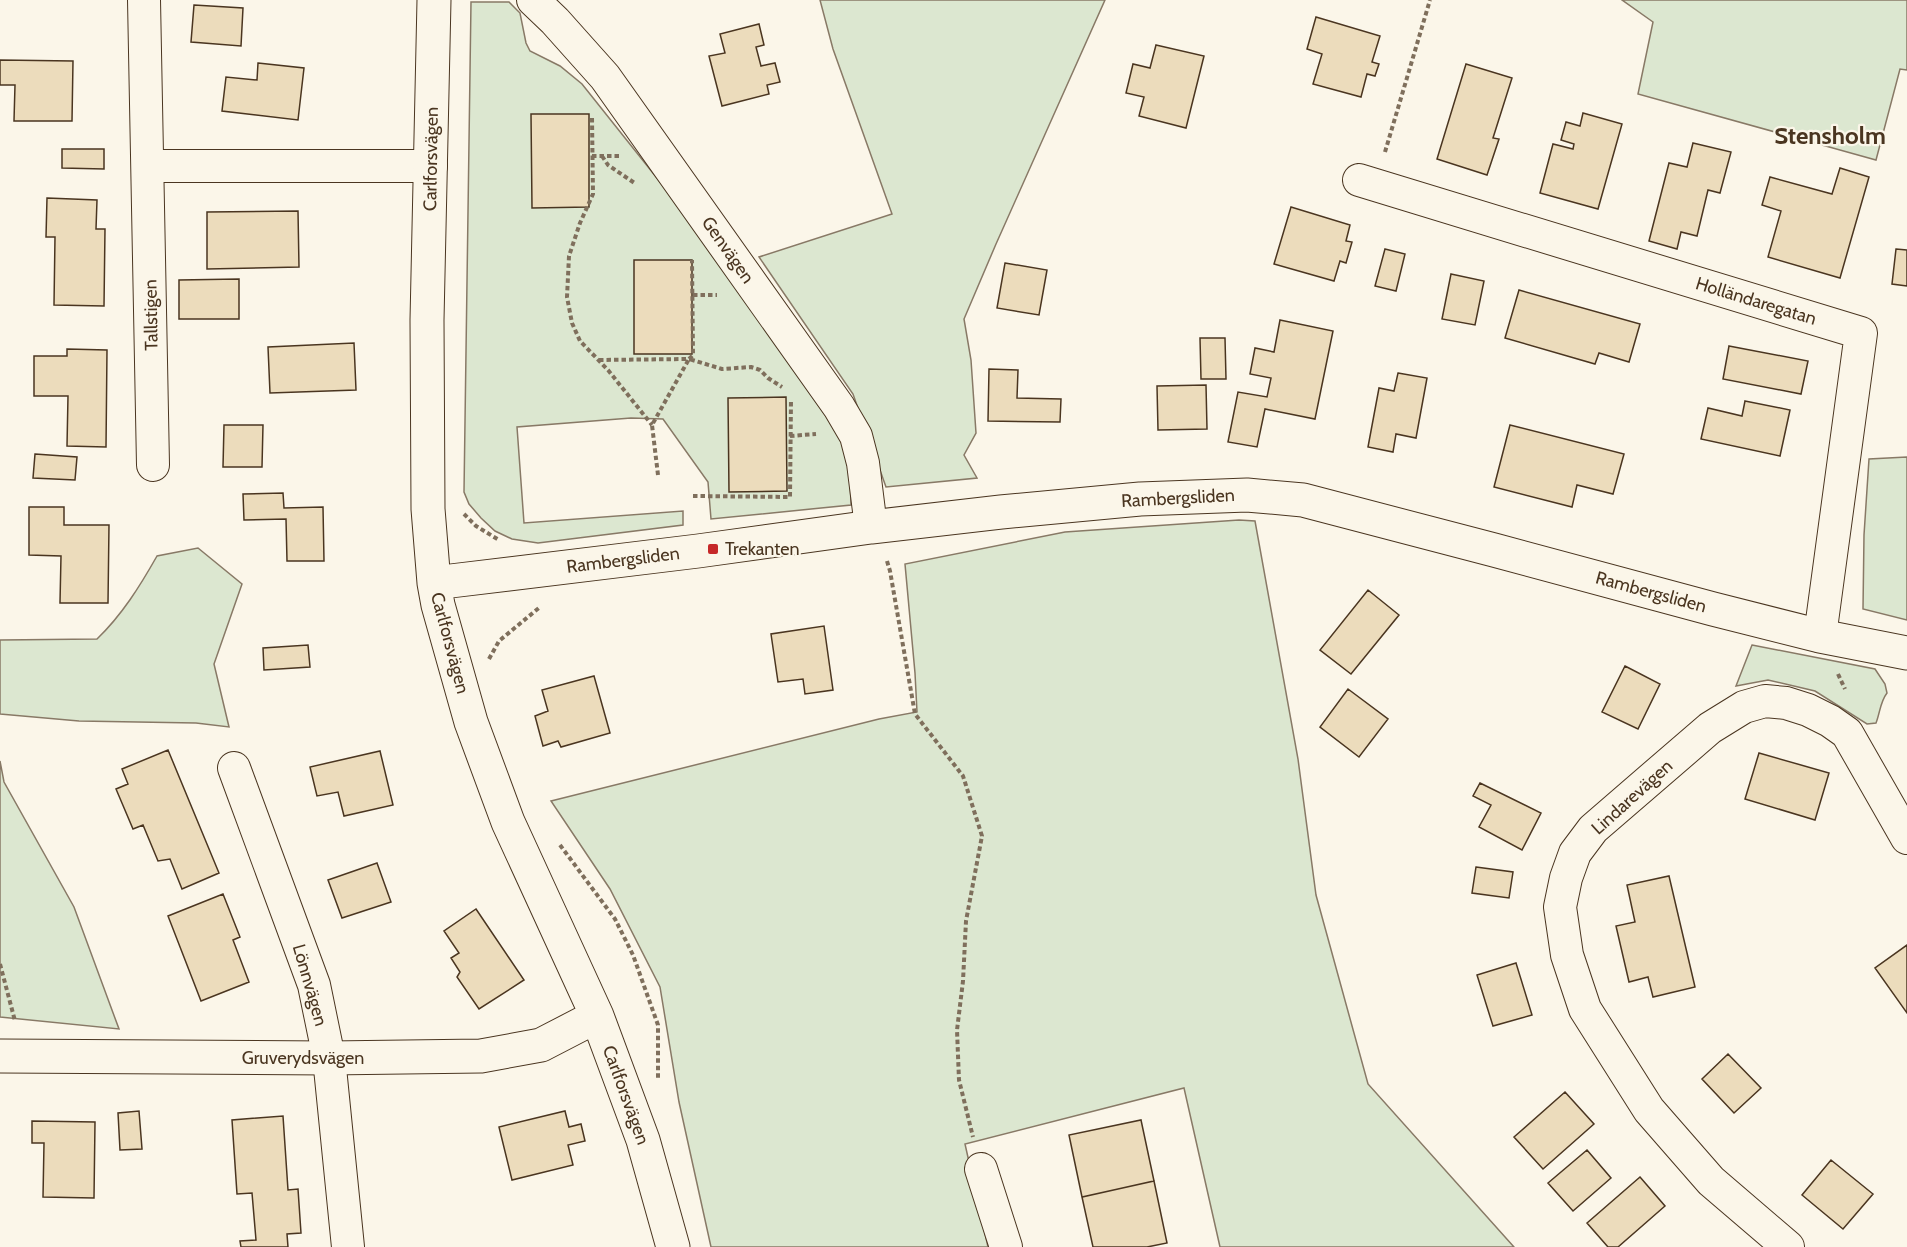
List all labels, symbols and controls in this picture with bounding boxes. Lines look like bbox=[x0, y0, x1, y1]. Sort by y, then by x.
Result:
street label: Carlforsvägen bbox=[419, 107, 443, 211]
district label: Stensholm bbox=[1774, 121, 1886, 150]
street label: Genvägen bbox=[697, 212, 759, 288]
street label: Holländaregatan bbox=[1693, 272, 1819, 330]
street label: Tallstigen bbox=[139, 279, 163, 351]
street label: Rambergsliden bbox=[1121, 484, 1235, 512]
place label: Trekanten bbox=[725, 538, 800, 560]
street label: Rambergsliden bbox=[565, 542, 681, 578]
marker: Trekanten bbox=[706, 542, 720, 556]
street label: Rambergsliden bbox=[1593, 567, 1709, 617]
street label: Carlforsvägen bbox=[426, 590, 474, 696]
street label: Lindarevägen bbox=[1587, 755, 1677, 839]
street label: Lönnvägen bbox=[288, 941, 332, 1029]
street label: Carlforsvägen bbox=[598, 1042, 654, 1148]
street label: Gruverydsvägen bbox=[242, 1047, 364, 1069]

